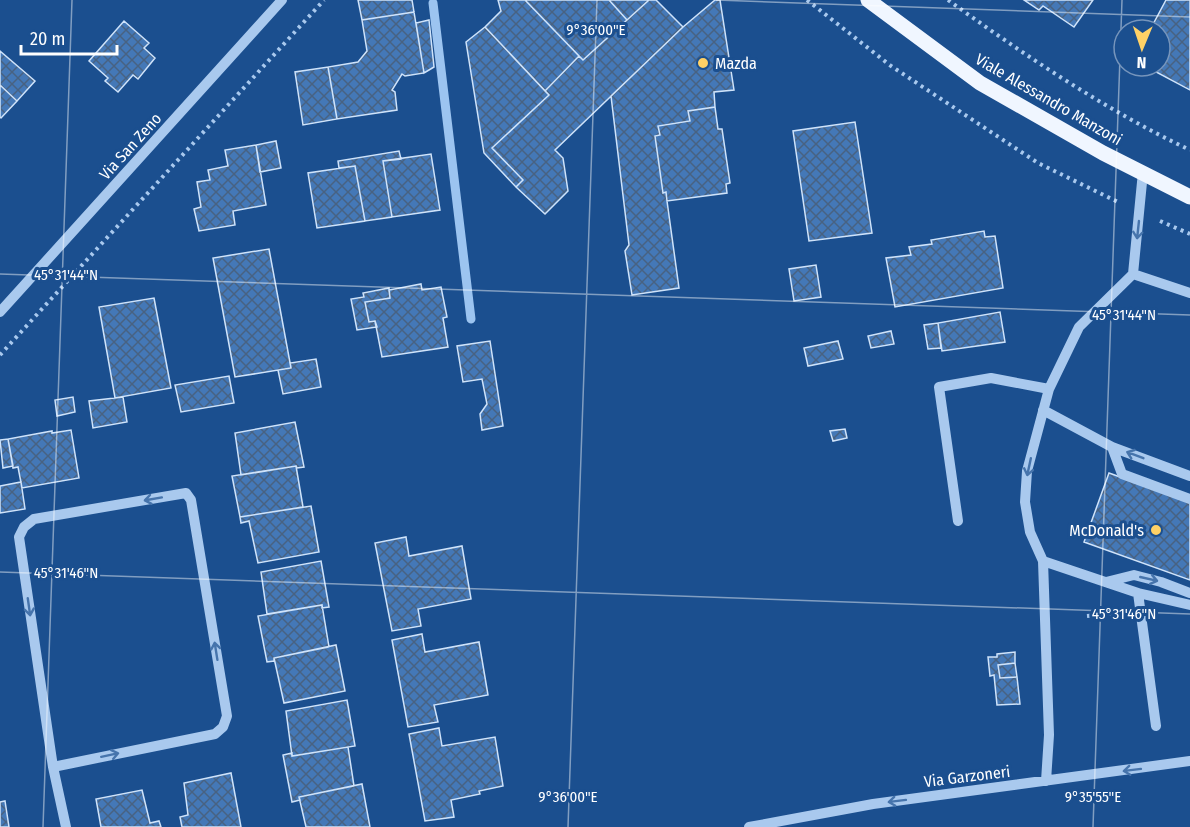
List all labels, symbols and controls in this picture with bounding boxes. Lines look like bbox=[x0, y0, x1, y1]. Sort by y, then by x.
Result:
scale bar bbox=[21, 18, 117, 56]
north arrow bbox=[1112, 18, 1172, 78]
text: 9°36'00"E bbox=[566, 21, 626, 39]
text: 20 m bbox=[30, 28, 65, 50]
street label: Viale Alessandro Manzoni bbox=[972, 50, 1126, 149]
text: N bbox=[1136, 53, 1147, 72]
place label: Mazda bbox=[715, 54, 757, 73]
marker: Mazda bbox=[696, 56, 710, 70]
street label: Via San Zeno bbox=[95, 109, 165, 184]
one-way arrow bbox=[1132, 220, 1143, 239]
text: 45°31'44"N bbox=[34, 266, 98, 284]
text: 45°31'44"N bbox=[1092, 306, 1156, 324]
one-way arrow bbox=[1127, 449, 1145, 460]
one-way arrow bbox=[1022, 457, 1034, 476]
one-way arrow bbox=[144, 494, 164, 505]
place label: McDonald's bbox=[1069, 521, 1144, 540]
marker: McDonald's bbox=[1149, 523, 1163, 537]
text: 45°31'46"N bbox=[34, 564, 98, 582]
one-way arrow bbox=[1139, 573, 1158, 585]
one-way arrow bbox=[24, 597, 35, 617]
text: 45°31'46"N bbox=[1092, 605, 1156, 623]
one-way arrow bbox=[211, 642, 222, 661]
one-way arrow bbox=[100, 749, 119, 760]
street label: Via Garzoneri bbox=[923, 762, 1011, 791]
one-way arrow bbox=[1123, 765, 1143, 776]
text: 9°36'00"E bbox=[538, 788, 598, 806]
text: 9°35'55"E bbox=[1065, 788, 1121, 806]
one-way arrow bbox=[888, 795, 908, 806]

